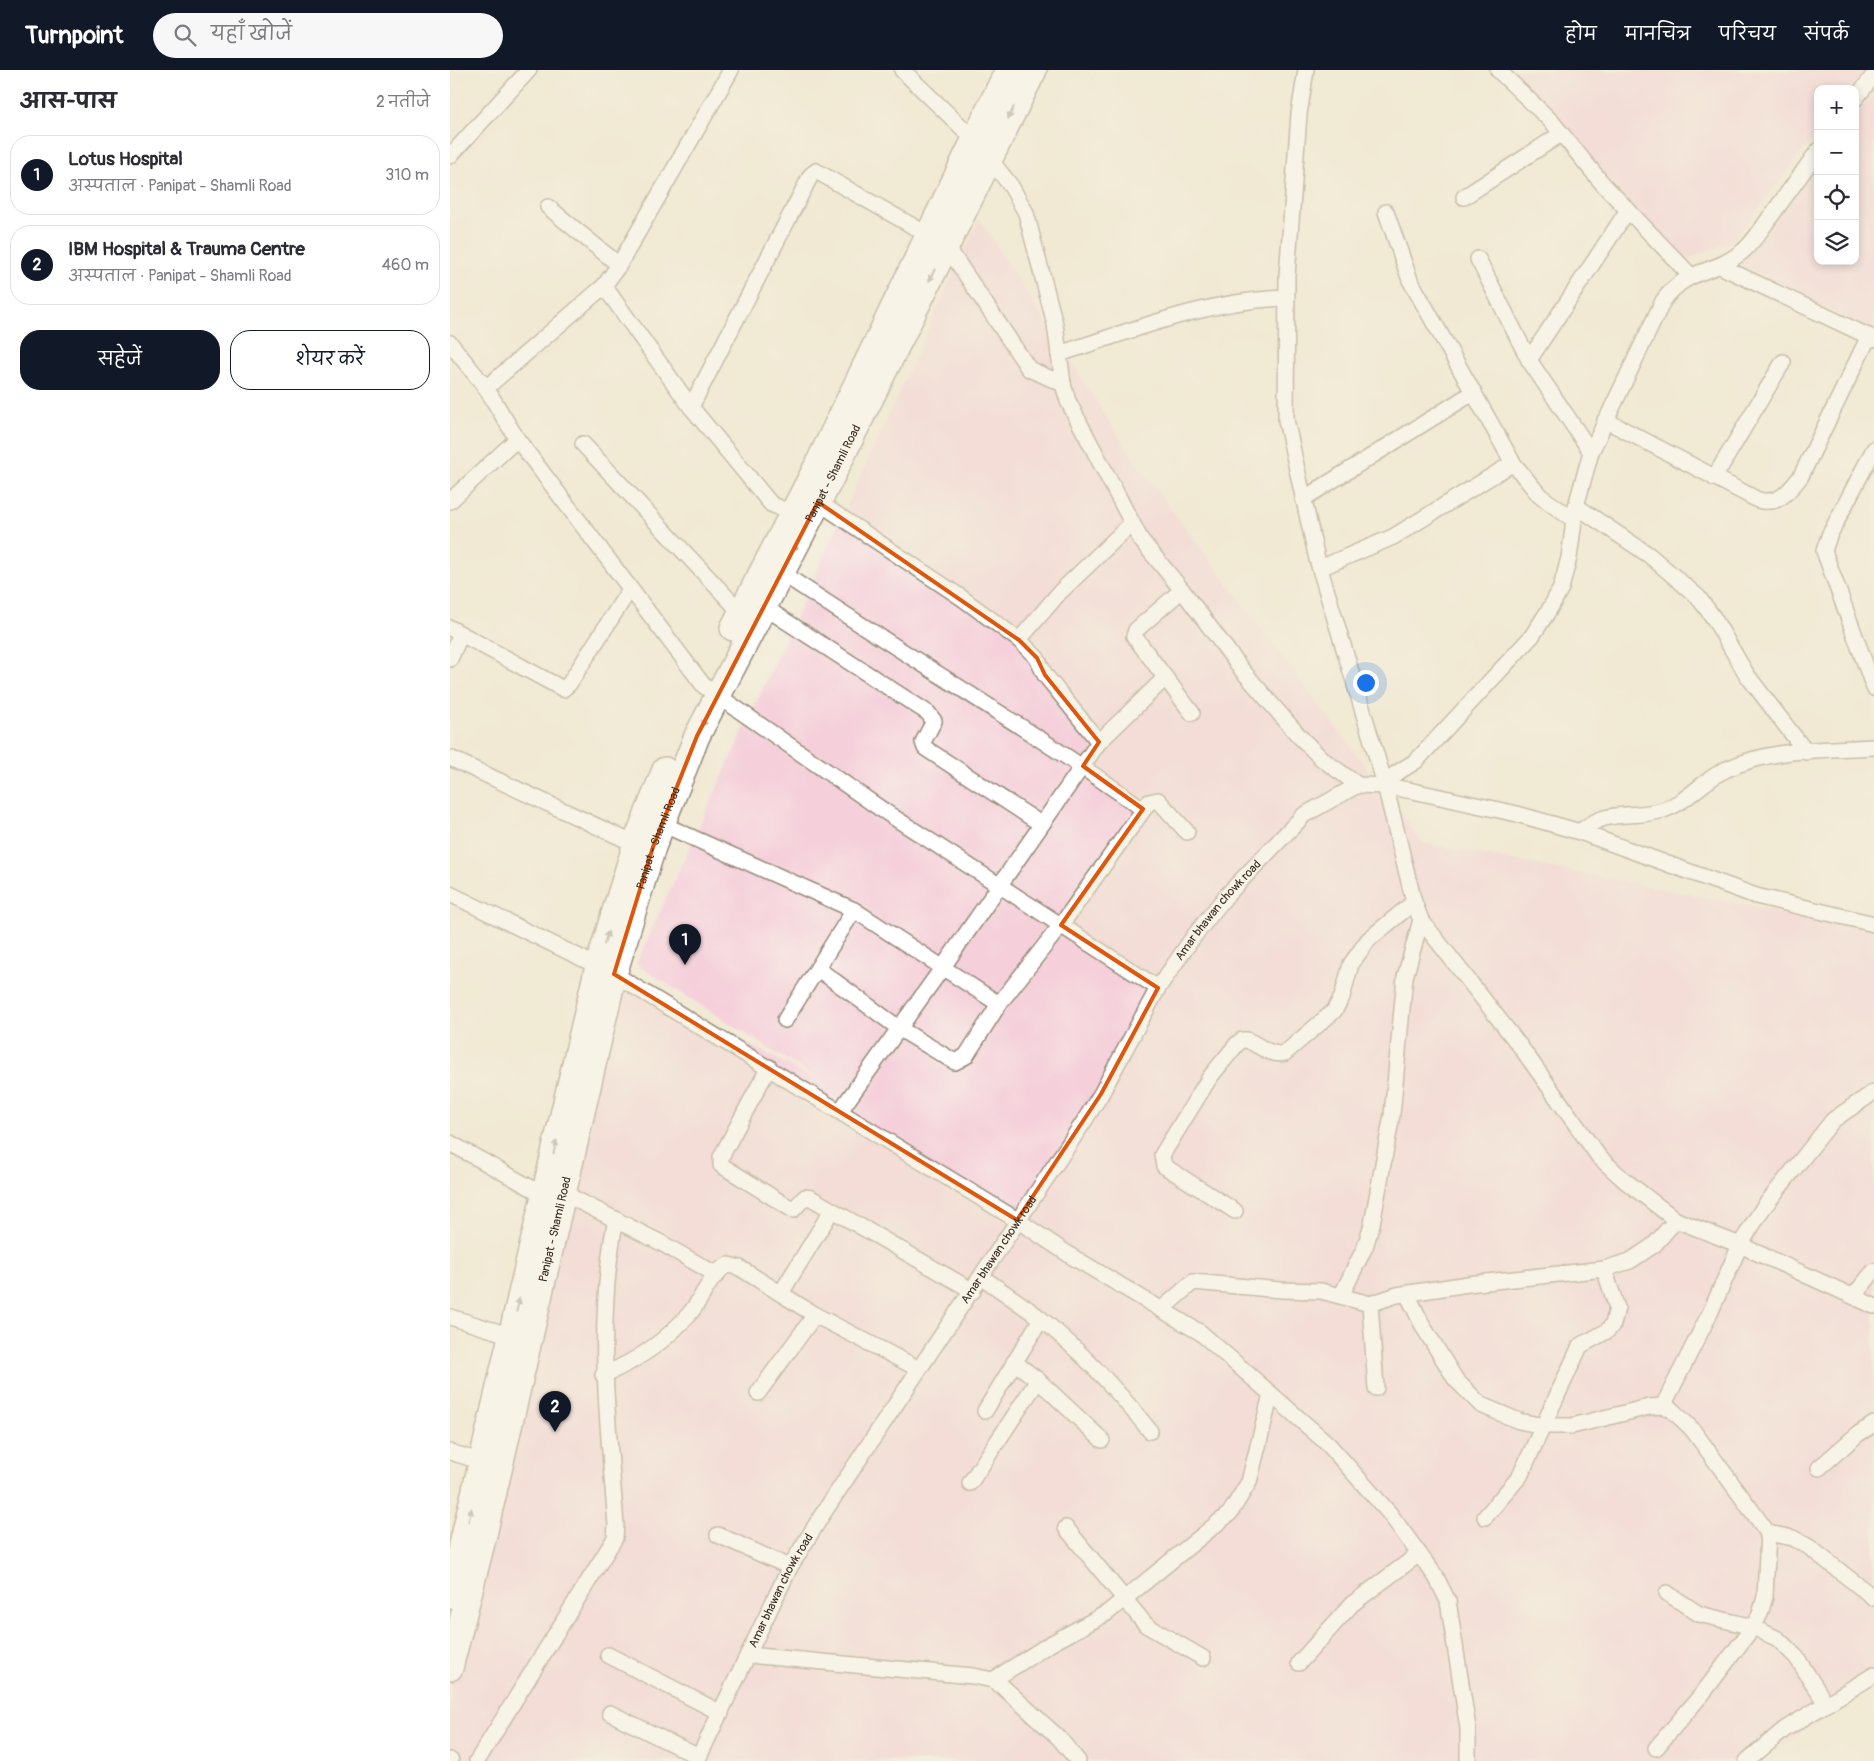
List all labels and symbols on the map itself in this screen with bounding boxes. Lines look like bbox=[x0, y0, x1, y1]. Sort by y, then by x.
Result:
one-way arrow bbox=[1007, 106, 1015, 120]
one-way arrow bbox=[927, 268, 935, 282]
street label: Panipat - Shamli Road bbox=[802, 422, 864, 525]
one-way arrow bbox=[792, 538, 800, 552]
your location bbox=[1353, 670, 1379, 696]
one-way arrow bbox=[701, 713, 709, 728]
street label: Panipat - Shamli Road bbox=[633, 785, 684, 891]
street label: Amar bhawan chowk road bbox=[1172, 857, 1265, 964]
pin: 1 bbox=[669, 924, 701, 965]
one-way arrow bbox=[603, 931, 611, 946]
one-way arrow bbox=[551, 1140, 559, 1155]
street label: Panipat - Shamli Road bbox=[536, 1175, 575, 1284]
street label: Amar bhawan chowk road bbox=[958, 1193, 1040, 1307]
one-way arrow bbox=[515, 1297, 523, 1313]
pin: 2 bbox=[539, 1391, 571, 1432]
one-way arrow bbox=[467, 1507, 475, 1523]
street label: Amar bhawan chowk road bbox=[745, 1531, 817, 1650]

